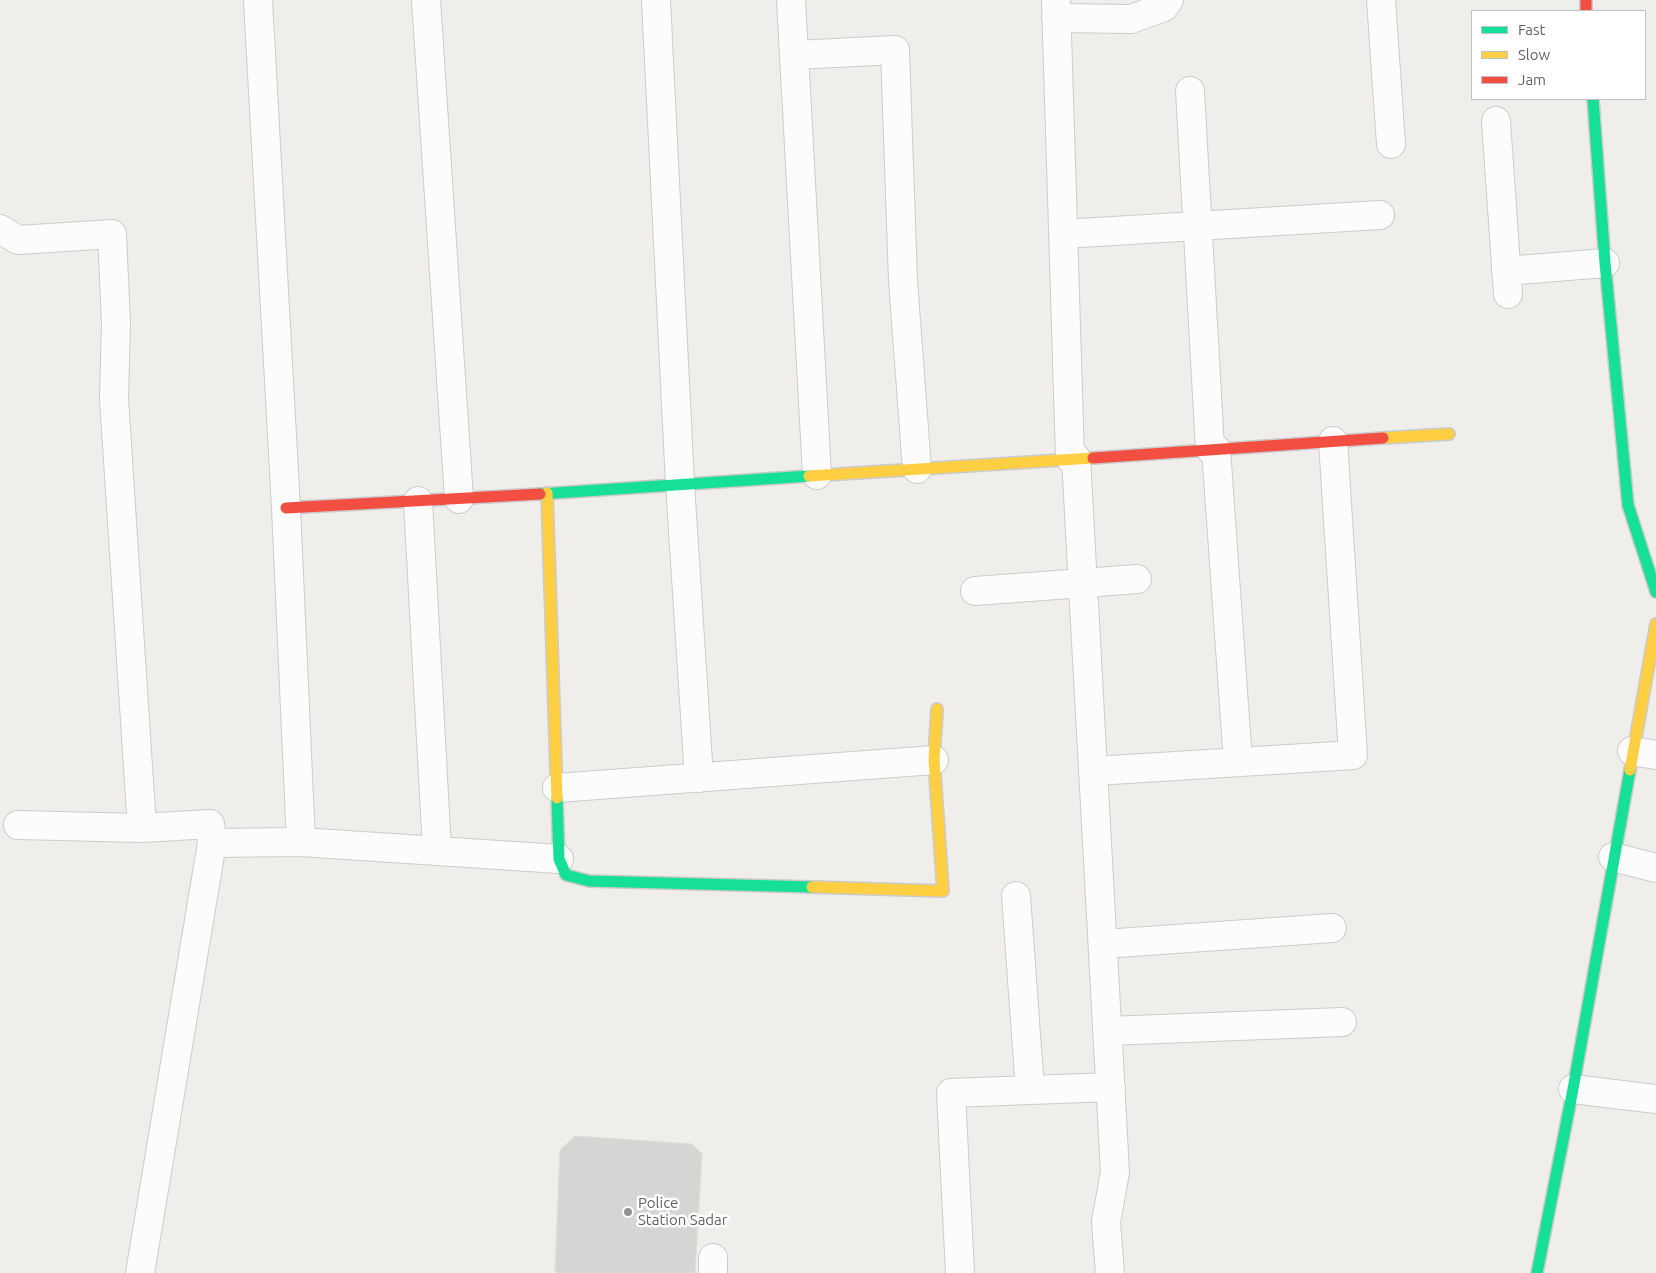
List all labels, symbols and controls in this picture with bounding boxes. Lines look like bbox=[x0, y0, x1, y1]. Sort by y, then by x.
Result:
legend bbox=[1471, 10, 1646, 100]
text: Fast bbox=[1518, 21, 1545, 38]
text: Slow bbox=[1518, 46, 1550, 63]
text: Jam bbox=[1518, 71, 1546, 88]
place label: Police Station Sadar bbox=[638, 1194, 728, 1229]
marker: Police Station Sadar bbox=[622, 1206, 634, 1218]

